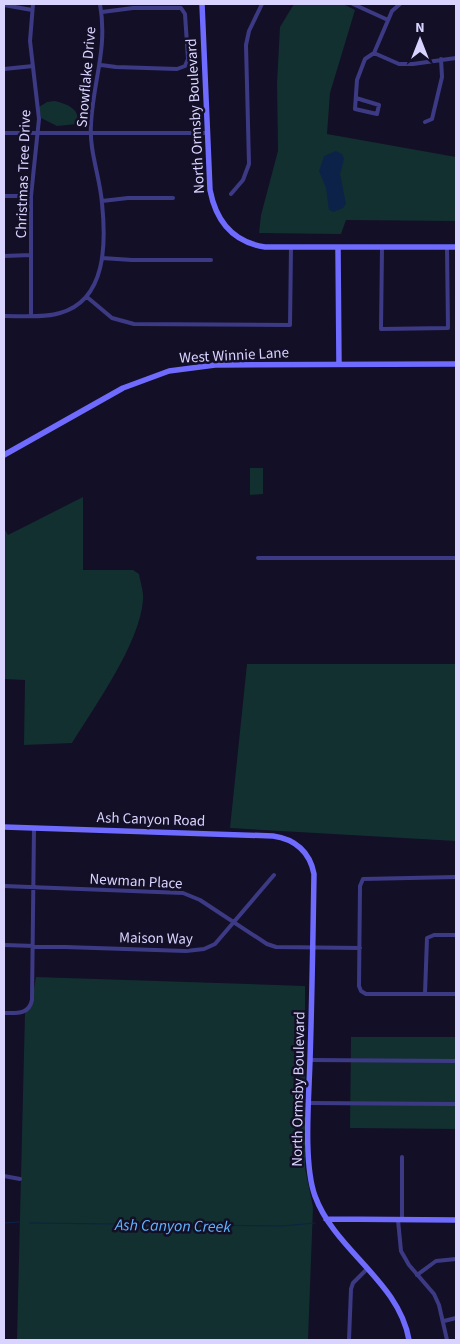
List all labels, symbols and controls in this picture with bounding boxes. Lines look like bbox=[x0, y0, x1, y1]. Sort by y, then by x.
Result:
north arrow bbox=[395, 15, 445, 65]
text: N bbox=[415, 18, 425, 38]
street label: Snowflake Drive bbox=[72, 26, 101, 128]
street label: North Ormsby Boulevard bbox=[181, 38, 210, 194]
street label: Christmas Tree Drive bbox=[11, 109, 36, 239]
street label: West Winnie Lane bbox=[179, 342, 289, 369]
street label: Ash Canyon Road bbox=[96, 807, 206, 832]
street label: Newman Place bbox=[89, 869, 183, 894]
street label: Maison Way bbox=[119, 927, 193, 950]
street label: North Ormsby Boulevard bbox=[287, 1011, 310, 1167]
water label: Ash Canyon Creek bbox=[114, 1214, 231, 1238]

